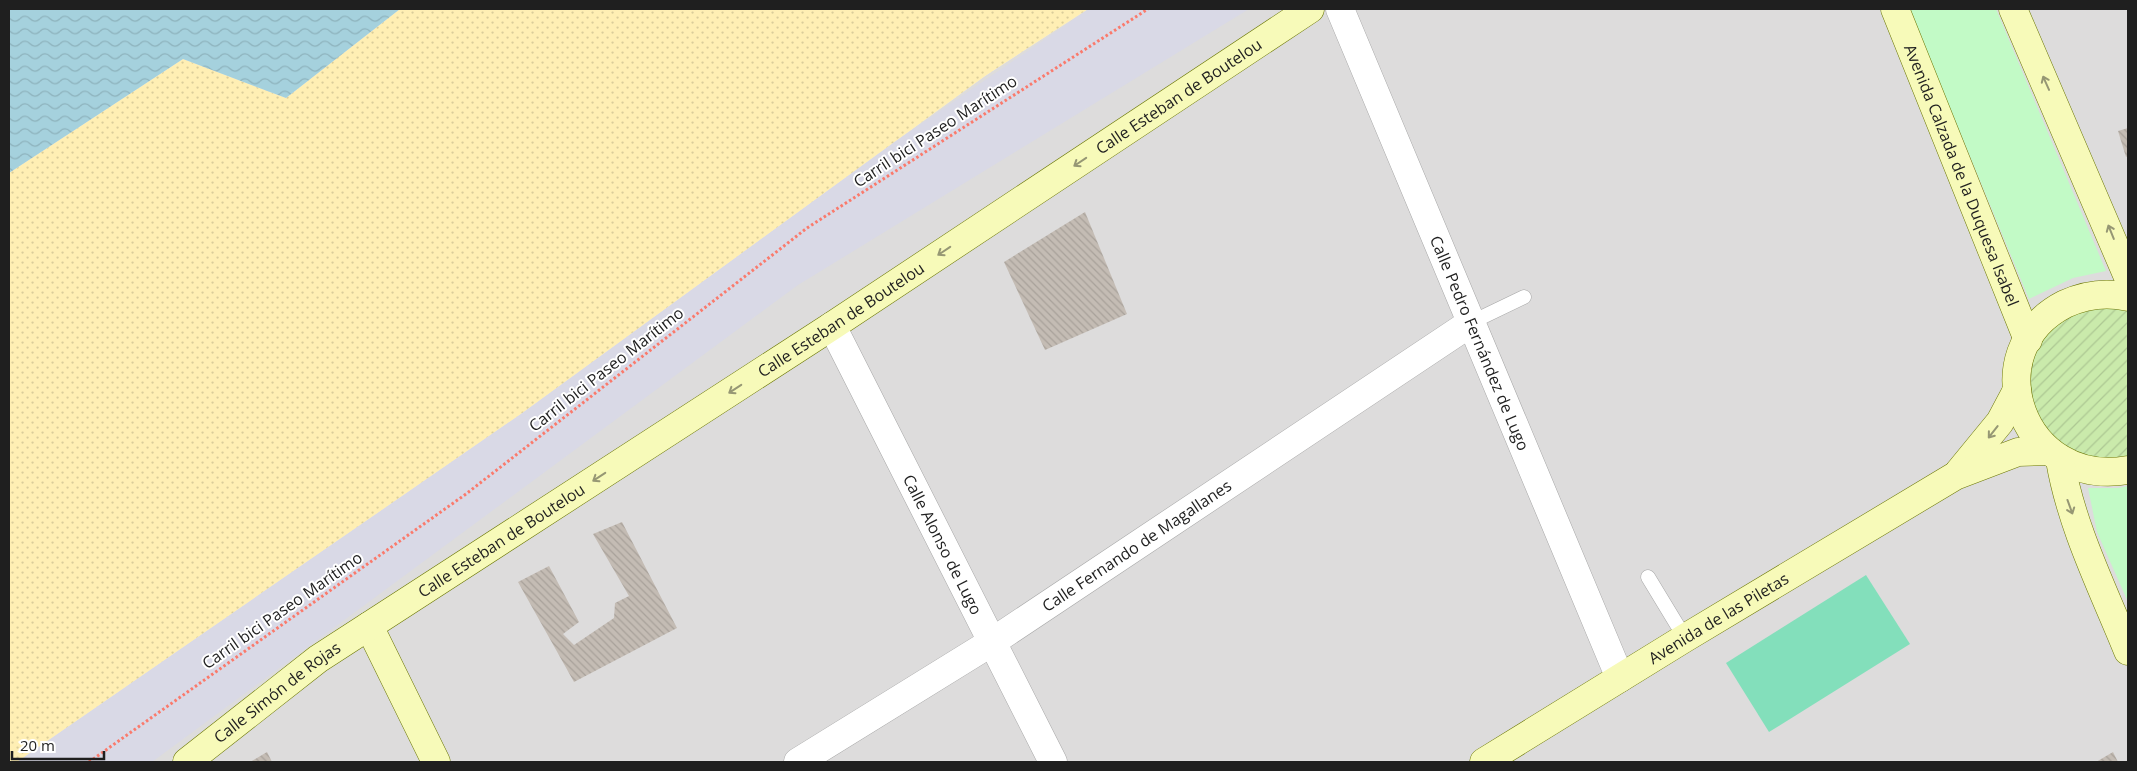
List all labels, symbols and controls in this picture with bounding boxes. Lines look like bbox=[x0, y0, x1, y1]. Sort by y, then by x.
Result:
street label: Calle Esteban de Boutelou bbox=[1091, 33, 1266, 159]
street label: Avenida Calzada de la Duquesa Isabel bbox=[1899, 41, 2024, 309]
street label: Carril bici Paseo Marítimo bbox=[849, 70, 1021, 192]
one-way arrow bbox=[2040, 76, 2050, 91]
one-way arrow bbox=[1073, 157, 1087, 167]
one-way arrow bbox=[2105, 225, 2115, 240]
street label: Calle Pedro Fernández de Lugo bbox=[1425, 232, 1535, 454]
one-way arrow bbox=[938, 247, 952, 257]
street label: Calle Esteban de Boutelou bbox=[753, 257, 928, 382]
street label: Carril bici Paseo Marítimo bbox=[524, 302, 688, 436]
one-way arrow bbox=[729, 384, 743, 394]
one-way arrow bbox=[1987, 425, 1998, 438]
street label: Calle Alonso de Lugo bbox=[898, 471, 988, 618]
one-way arrow bbox=[592, 472, 606, 483]
street label: Calle Fernando de Magallanes bbox=[1038, 474, 1236, 617]
street label: Calle Esteban de Boutelou bbox=[413, 478, 589, 603]
one-way arrow bbox=[2066, 499, 2075, 514]
street label: Carril bici Paseo Marítimo bbox=[197, 546, 367, 674]
street label: Avenida de las Piletas bbox=[1644, 567, 1793, 669]
street label: Calle Simón de Rojas bbox=[209, 636, 345, 748]
scale bar bbox=[12, 728, 105, 760]
text: 20 m bbox=[20, 735, 55, 755]

